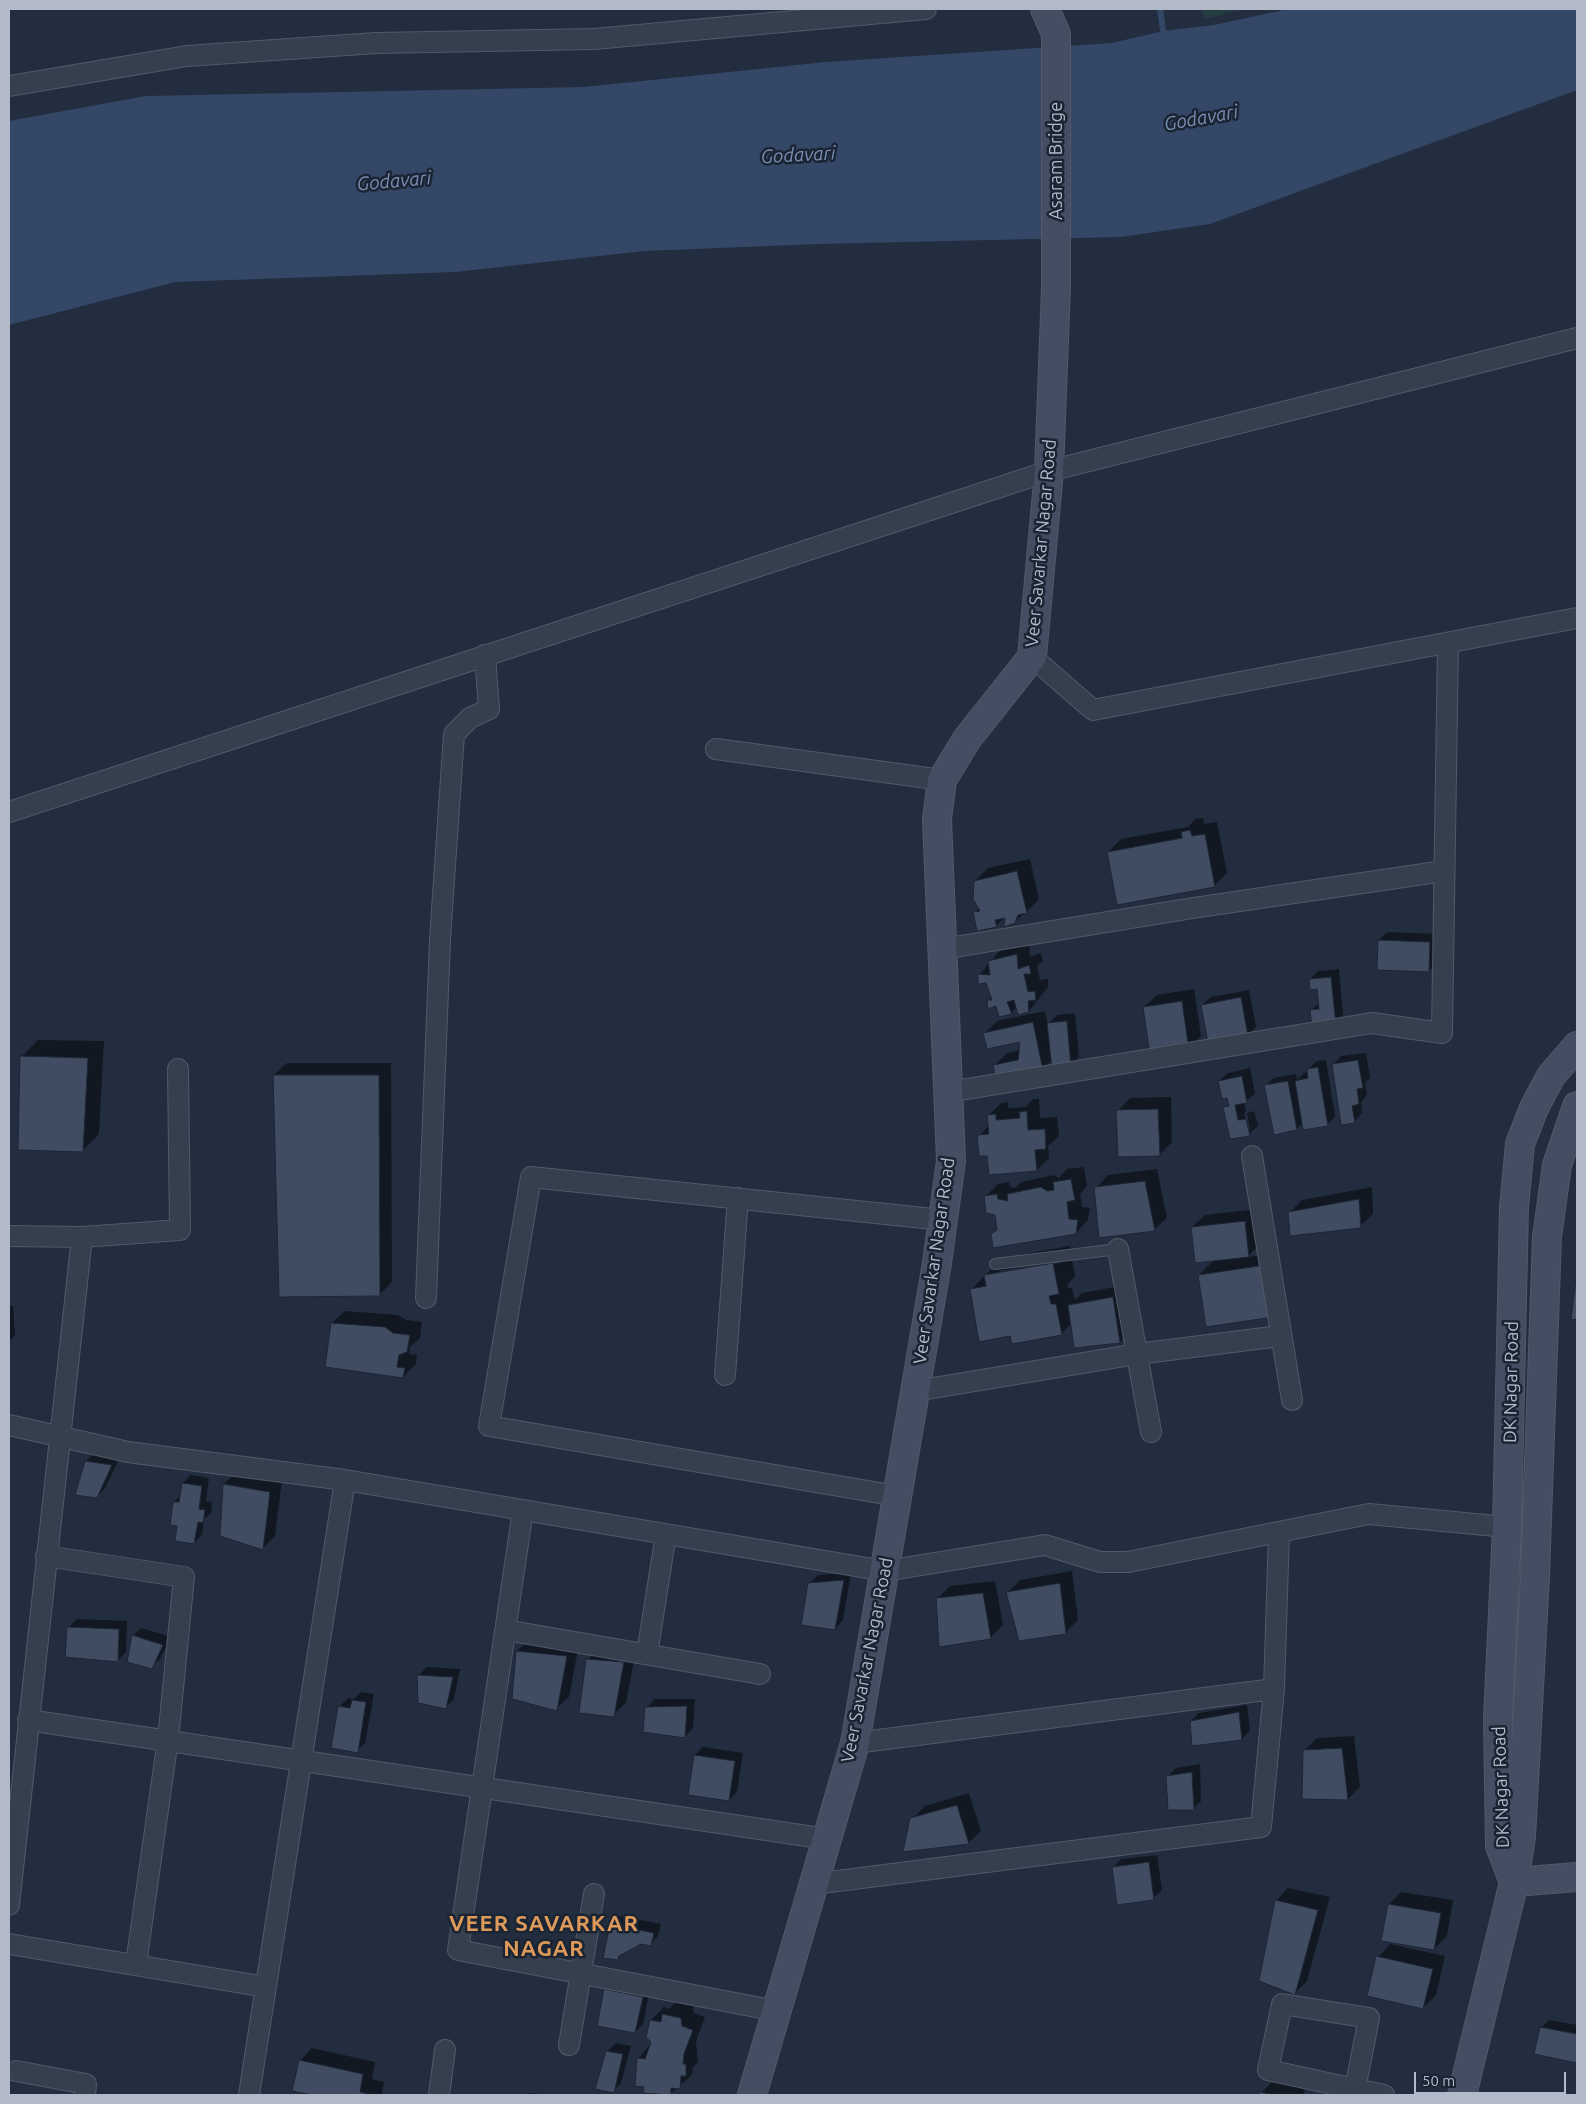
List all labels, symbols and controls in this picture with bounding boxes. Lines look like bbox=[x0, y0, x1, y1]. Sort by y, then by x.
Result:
water label: Godavari bbox=[1162, 100, 1240, 136]
street label: Asaram Bridge bbox=[1045, 102, 1067, 220]
water label: Godavari bbox=[760, 142, 836, 168]
water label: Godavari bbox=[356, 166, 432, 196]
street label: Veer Savarkar Nagar Road bbox=[1021, 438, 1061, 648]
street label: Veer Savarkar Nagar Road bbox=[909, 1156, 959, 1366]
street label: DK Nagar Road bbox=[1499, 1321, 1523, 1443]
street label: Veer Savarkar Nagar Road bbox=[837, 1556, 897, 1764]
street label: DK Nagar Road bbox=[1488, 1726, 1514, 1848]
district label: VEER SAVARKAR NAGAR bbox=[447, 1911, 641, 1962]
scale bar bbox=[1416, 2062, 1568, 2094]
text: 50 m bbox=[1422, 2072, 1455, 2089]

